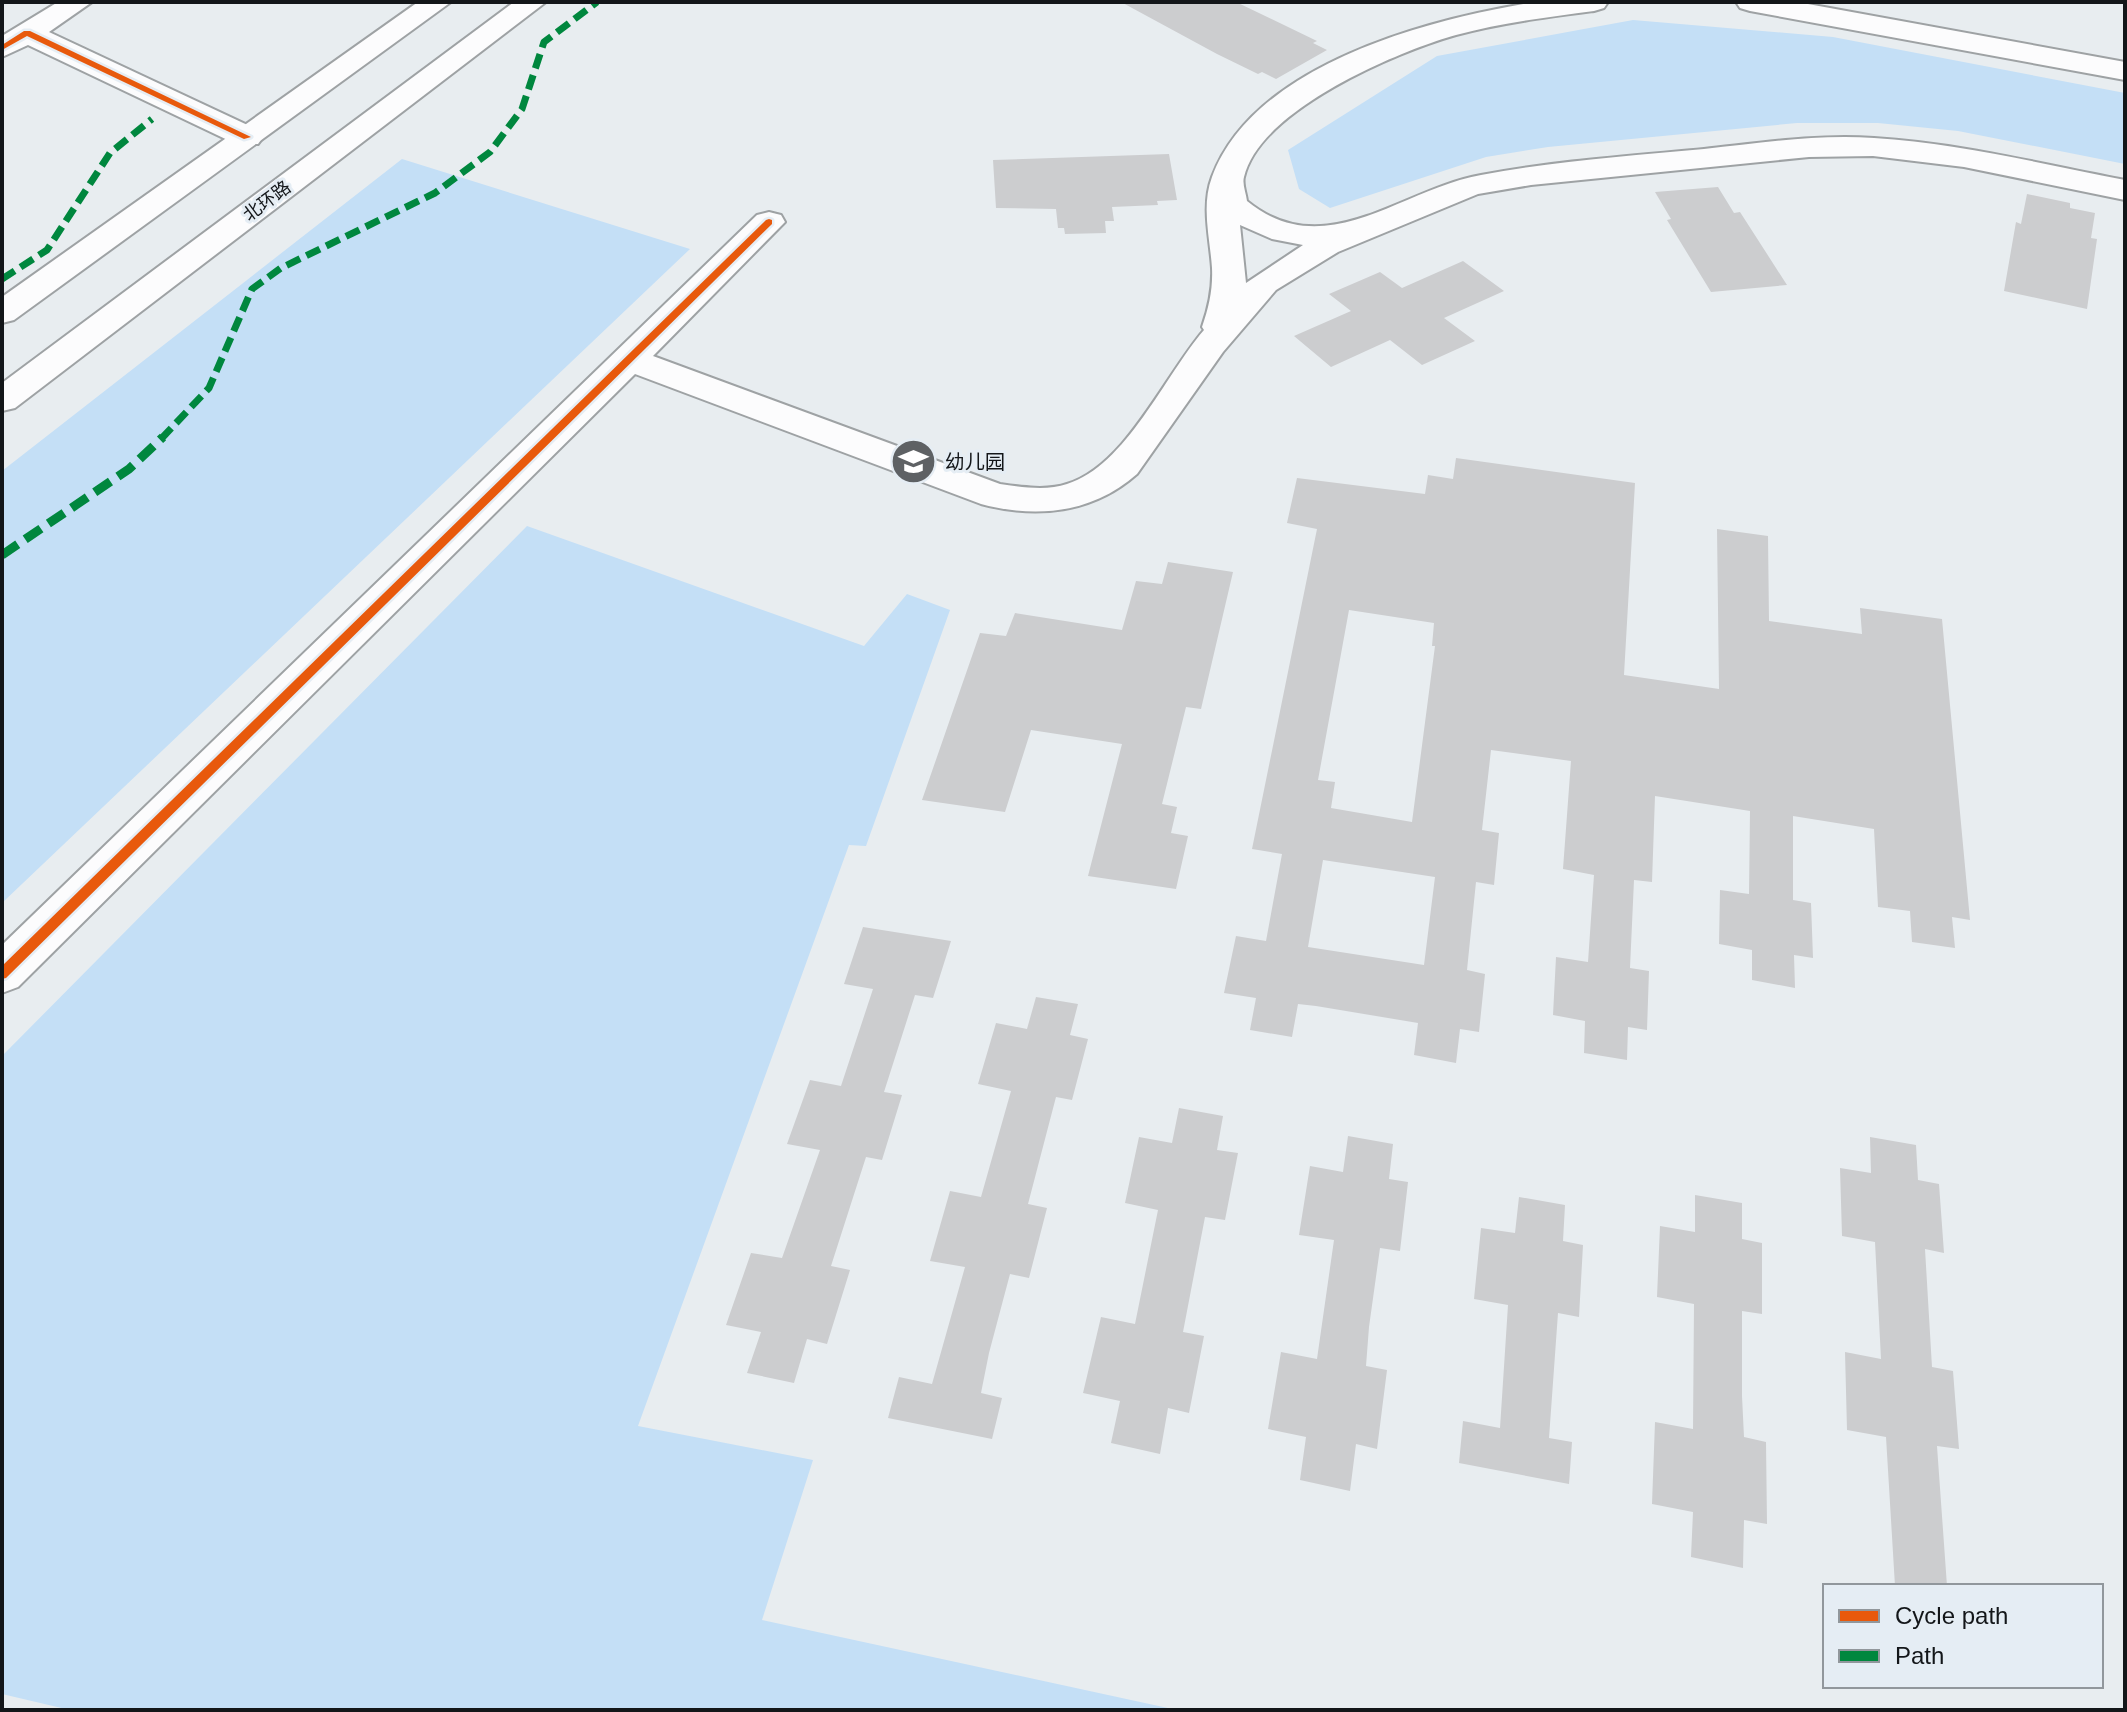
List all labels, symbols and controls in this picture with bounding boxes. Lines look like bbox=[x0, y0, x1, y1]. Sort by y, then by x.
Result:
street label: 北环路 bbox=[239, 177, 295, 225]
school or university icon: 幼儿园 bbox=[890, 438, 938, 486]
place label: 幼儿园 bbox=[945, 451, 1005, 473]
legend bbox=[1823, 1584, 2103, 1688]
text: Cycle path bbox=[1895, 1602, 2008, 1629]
text: Path bbox=[1895, 1642, 1944, 1669]

